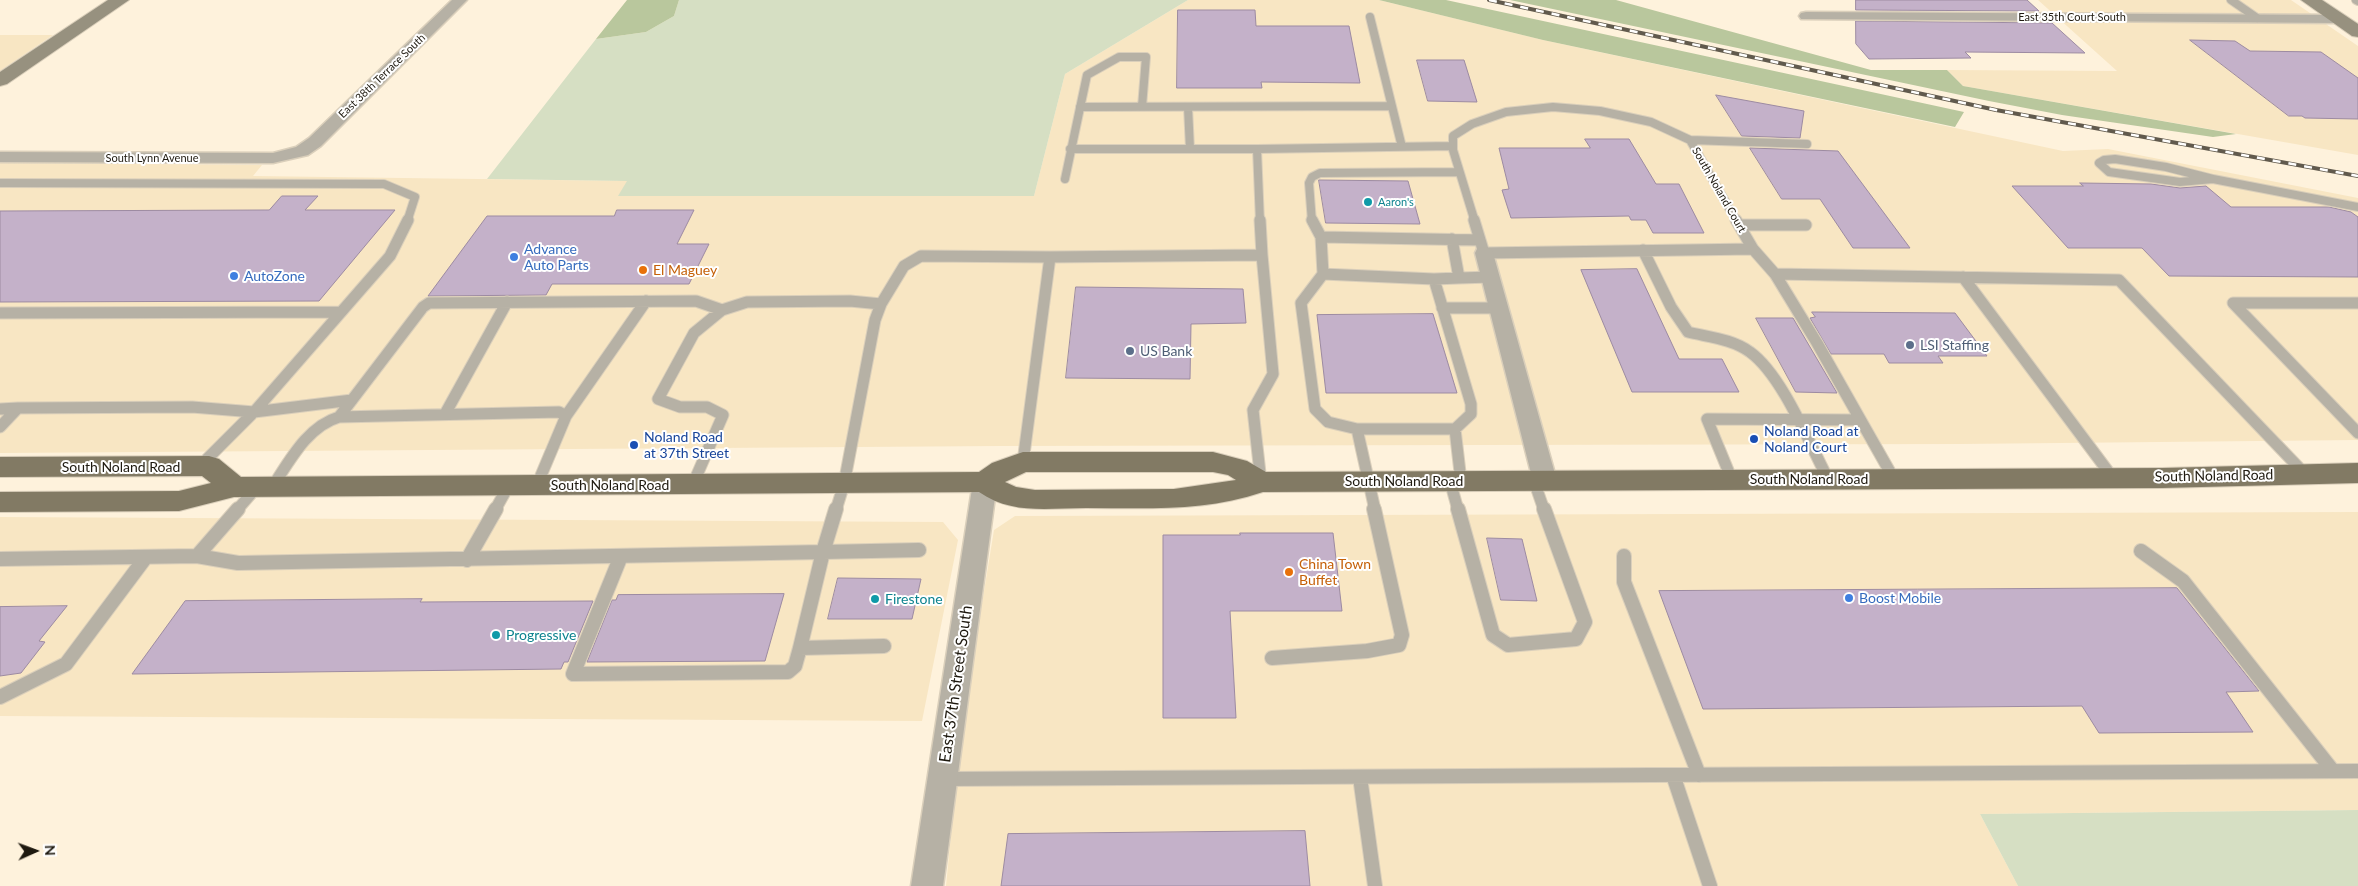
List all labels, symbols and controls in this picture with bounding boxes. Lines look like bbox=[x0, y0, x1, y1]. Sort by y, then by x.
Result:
street label: East 35th Court South bbox=[2018, 10, 2126, 24]
street label: East 38th Terrace South bbox=[336, 31, 428, 121]
street label: South Noland Court bbox=[1689, 145, 1749, 235]
street label: South Lynn Avenue bbox=[106, 151, 198, 165]
place label: Aaron's bbox=[1378, 195, 1414, 209]
marker: Aaron's bbox=[1362, 196, 1374, 208]
place label: Advance Auto Parts bbox=[524, 241, 589, 274]
marker: Advance Auto Parts bbox=[508, 251, 520, 263]
place label: El Maguey bbox=[653, 262, 717, 278]
marker: El Maguey bbox=[637, 264, 649, 276]
place label: AutoZone bbox=[244, 268, 305, 284]
marker: AutoZone bbox=[228, 270, 240, 282]
place label: LSI Staffing bbox=[1920, 337, 1989, 353]
marker: LSI Staffing bbox=[1904, 339, 1916, 351]
place label: US Bank bbox=[1140, 343, 1192, 359]
marker: US Bank bbox=[1124, 345, 1136, 357]
place label: Noland Road at Noland Court bbox=[1764, 423, 1858, 456]
place label: Noland Road at 37th Street bbox=[644, 429, 729, 462]
marker: Noland Road at Noland Court bbox=[1748, 433, 1760, 445]
marker: Noland Road at 37th Street bbox=[628, 439, 640, 451]
street label: South Noland Road bbox=[62, 459, 180, 475]
street label: South Noland Road bbox=[2155, 467, 2273, 485]
street label: South Noland Road bbox=[1750, 471, 1868, 487]
street label: South Noland Road bbox=[1345, 473, 1463, 489]
street label: South Noland Road bbox=[551, 477, 669, 493]
place label: China Town Buffet bbox=[1299, 556, 1371, 588]
marker: China Town Buffet bbox=[1283, 566, 1295, 578]
place label: Boost Mobile bbox=[1859, 590, 1941, 606]
place label: Firestone bbox=[885, 591, 943, 607]
marker: Boost Mobile bbox=[1843, 592, 1855, 604]
marker: Firestone bbox=[869, 593, 881, 605]
street label: East 37th Street South bbox=[935, 604, 977, 764]
place label: Progressive bbox=[506, 627, 576, 643]
marker: Progressive bbox=[490, 629, 502, 641]
north arrow bbox=[10, 826, 60, 876]
text: N bbox=[42, 845, 59, 856]

